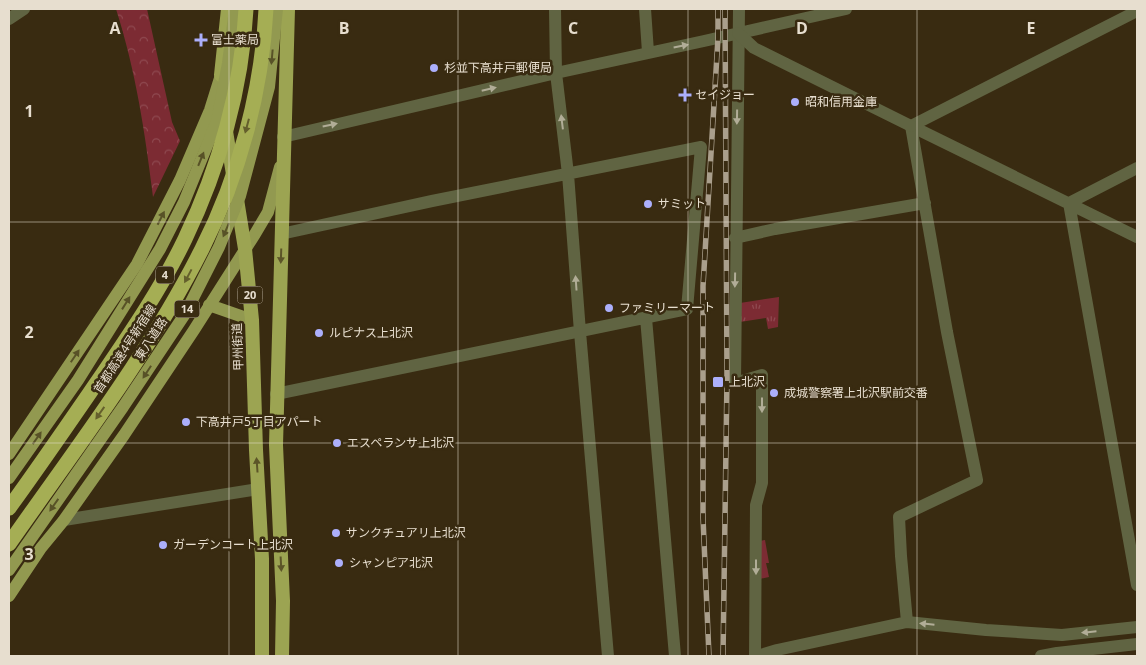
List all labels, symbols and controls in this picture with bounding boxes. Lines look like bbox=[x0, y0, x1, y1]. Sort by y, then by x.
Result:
text: A bbox=[109, 17, 121, 39]
text: B bbox=[339, 17, 349, 39]
text: C bbox=[568, 17, 578, 39]
text: D bbox=[796, 17, 808, 39]
text: E bbox=[1027, 17, 1036, 39]
place label: 富士薬局 bbox=[211, 31, 259, 48]
marker: 富士薬局 bbox=[195, 34, 207, 46]
one-way arrow bbox=[674, 41, 690, 49]
one-way arrow bbox=[268, 50, 276, 66]
place label: 杉並下高井戸郵便局 bbox=[444, 59, 552, 76]
marker: 杉並下高井戸郵便局 bbox=[428, 62, 440, 74]
one-way arrow bbox=[481, 85, 496, 93]
place label: セイジョー bbox=[695, 86, 755, 103]
marker: セイジョー bbox=[679, 89, 691, 101]
place label: 昭和信用金庫 bbox=[805, 93, 877, 110]
marker: 昭和信用金庫 bbox=[789, 96, 801, 108]
text: 1 bbox=[24, 100, 34, 122]
one-way arrow bbox=[733, 109, 741, 125]
one-way arrow bbox=[558, 113, 566, 129]
one-way arrow bbox=[243, 118, 251, 133]
one-way arrow bbox=[323, 121, 338, 129]
one-way arrow bbox=[198, 152, 206, 166]
place label: サミット bbox=[658, 195, 706, 212]
marker: サミット bbox=[642, 198, 654, 210]
one-way arrow bbox=[157, 211, 165, 225]
one-way arrow bbox=[221, 223, 229, 237]
one-way arrow bbox=[276, 249, 284, 265]
road number: 4 bbox=[156, 266, 174, 284]
one-way arrow bbox=[183, 270, 192, 283]
one-way arrow bbox=[731, 272, 739, 288]
one-way arrow bbox=[572, 275, 580, 291]
road number: 20 bbox=[238, 286, 262, 304]
one-way arrow bbox=[122, 296, 131, 310]
place label: ファミリーマート bbox=[619, 299, 715, 316]
road number: 14 bbox=[174, 300, 200, 318]
street label: 首都高速4号新宿線 bbox=[89, 301, 160, 396]
marker: ファミリーマート bbox=[603, 302, 615, 314]
street label: 東八道路 bbox=[130, 314, 171, 363]
text: 2 bbox=[24, 321, 34, 343]
street label: 甲州街道 bbox=[228, 323, 247, 371]
place label: ルピナス上北沢 bbox=[329, 324, 413, 341]
marker: ルピナス上北沢 bbox=[313, 327, 325, 339]
one-way arrow bbox=[70, 349, 80, 363]
one-way arrow bbox=[142, 365, 151, 379]
place label: 上北沢 bbox=[729, 373, 765, 390]
marker: 上北沢 bbox=[711, 375, 725, 389]
place label: 成城警察署上北沢駅前交番 bbox=[784, 384, 928, 401]
marker: 成城警察署上北沢駅前交番 bbox=[768, 387, 780, 399]
one-way arrow bbox=[758, 398, 766, 414]
one-way arrow bbox=[95, 407, 105, 420]
place label: 下高井戸5丁目アパート bbox=[196, 413, 323, 430]
marker: 下高井戸5丁目アパート bbox=[180, 416, 192, 428]
one-way arrow bbox=[32, 432, 42, 445]
place label: エスペランサ上北沢 bbox=[347, 434, 454, 451]
marker: エスペランサ上北沢 bbox=[331, 437, 343, 449]
one-way arrow bbox=[252, 457, 260, 473]
one-way arrow bbox=[49, 499, 59, 512]
place label: サンクチュアリ上北沢 bbox=[346, 524, 466, 541]
marker: サンクチュアリ上北沢 bbox=[330, 527, 342, 539]
place label: ガーデンコート上北沢 bbox=[173, 536, 293, 553]
marker: ガーデンコート上北沢 bbox=[157, 539, 169, 551]
text: 3 bbox=[24, 543, 34, 565]
place label: シャンピア北沢 bbox=[349, 554, 433, 571]
one-way arrow bbox=[278, 556, 286, 572]
marker: シャンピア北沢 bbox=[333, 557, 345, 569]
one-way arrow bbox=[752, 559, 760, 575]
one-way arrow bbox=[919, 620, 935, 628]
one-way arrow bbox=[1080, 628, 1096, 636]

